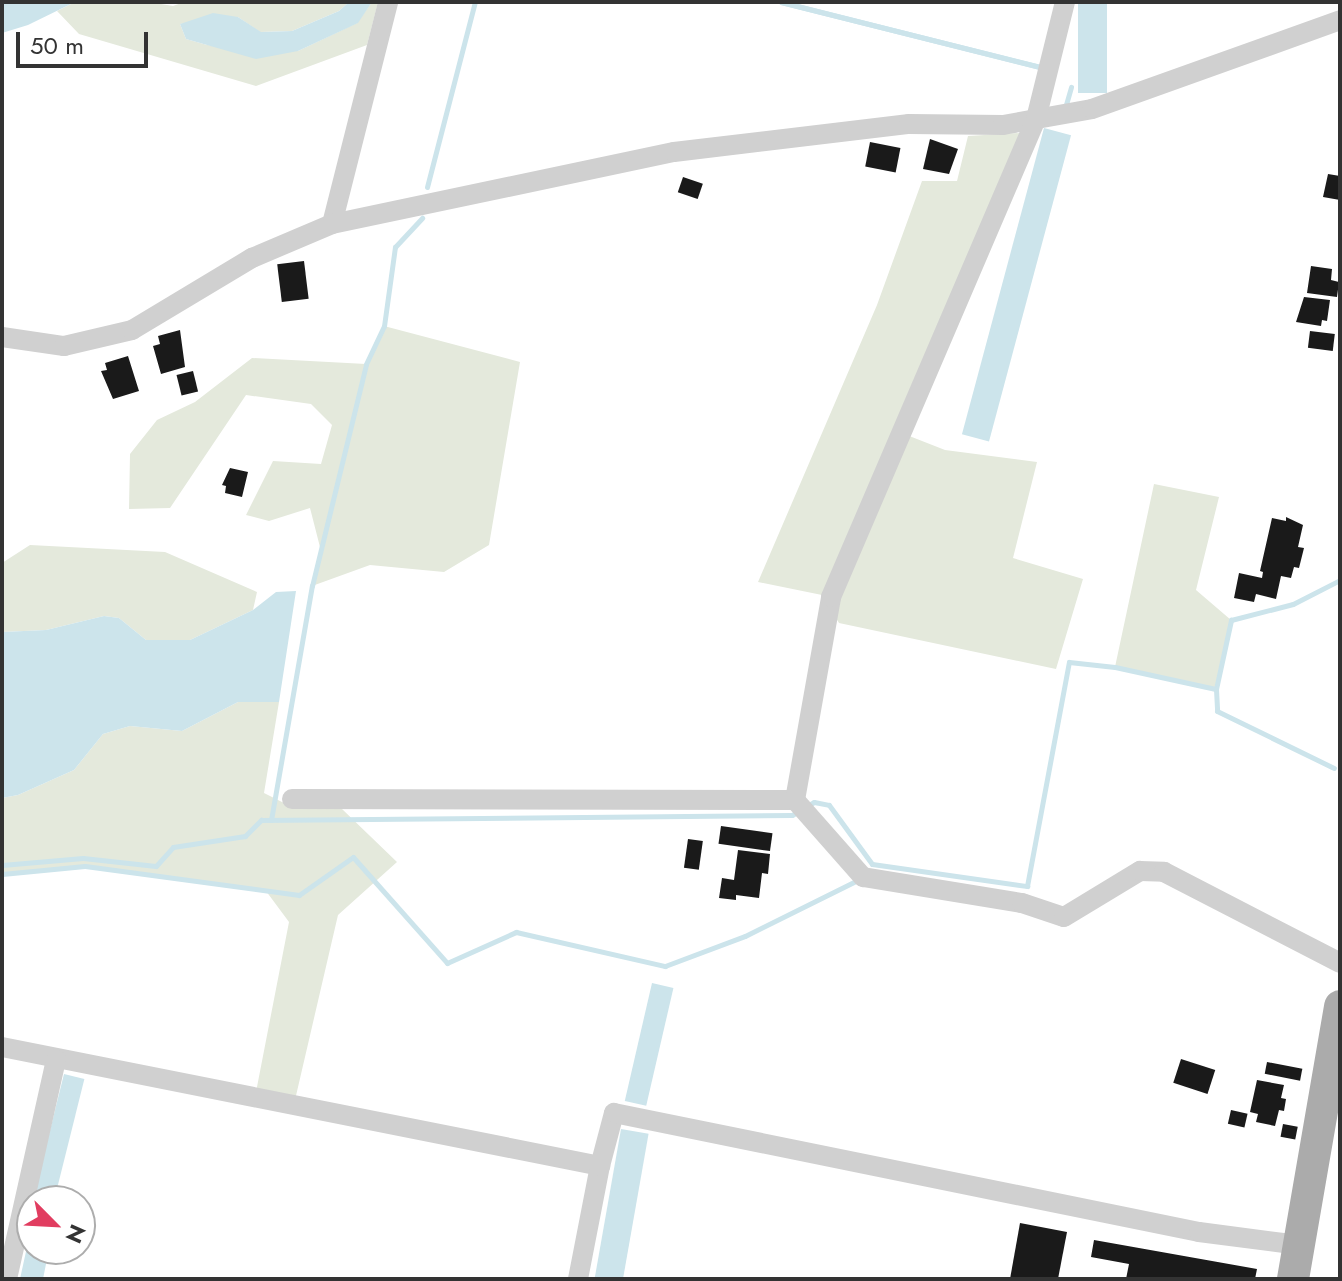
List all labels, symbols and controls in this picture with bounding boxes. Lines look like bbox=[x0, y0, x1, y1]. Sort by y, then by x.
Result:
scale bar bbox=[20, 16, 152, 66]
text: 50 m bbox=[30, 28, 84, 63]
north arrow bbox=[16, 1185, 96, 1265]
text: N bbox=[58, 1219, 94, 1248]

